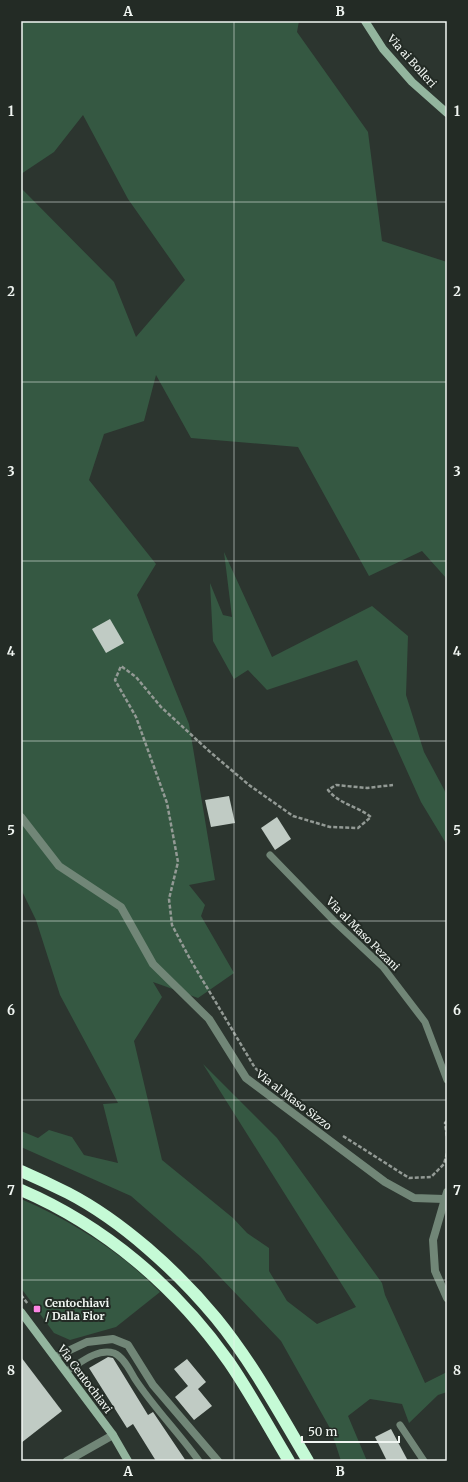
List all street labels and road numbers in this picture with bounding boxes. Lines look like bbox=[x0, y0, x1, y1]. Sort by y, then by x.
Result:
street label: Via ai Bolleri bbox=[384, 31, 440, 91]
street label: Via al Maso Pezani bbox=[323, 894, 403, 974]
street label: Via al Maso Sizzo bbox=[253, 1066, 335, 1133]
street label: Via Centochiavi bbox=[54, 1341, 115, 1416]

